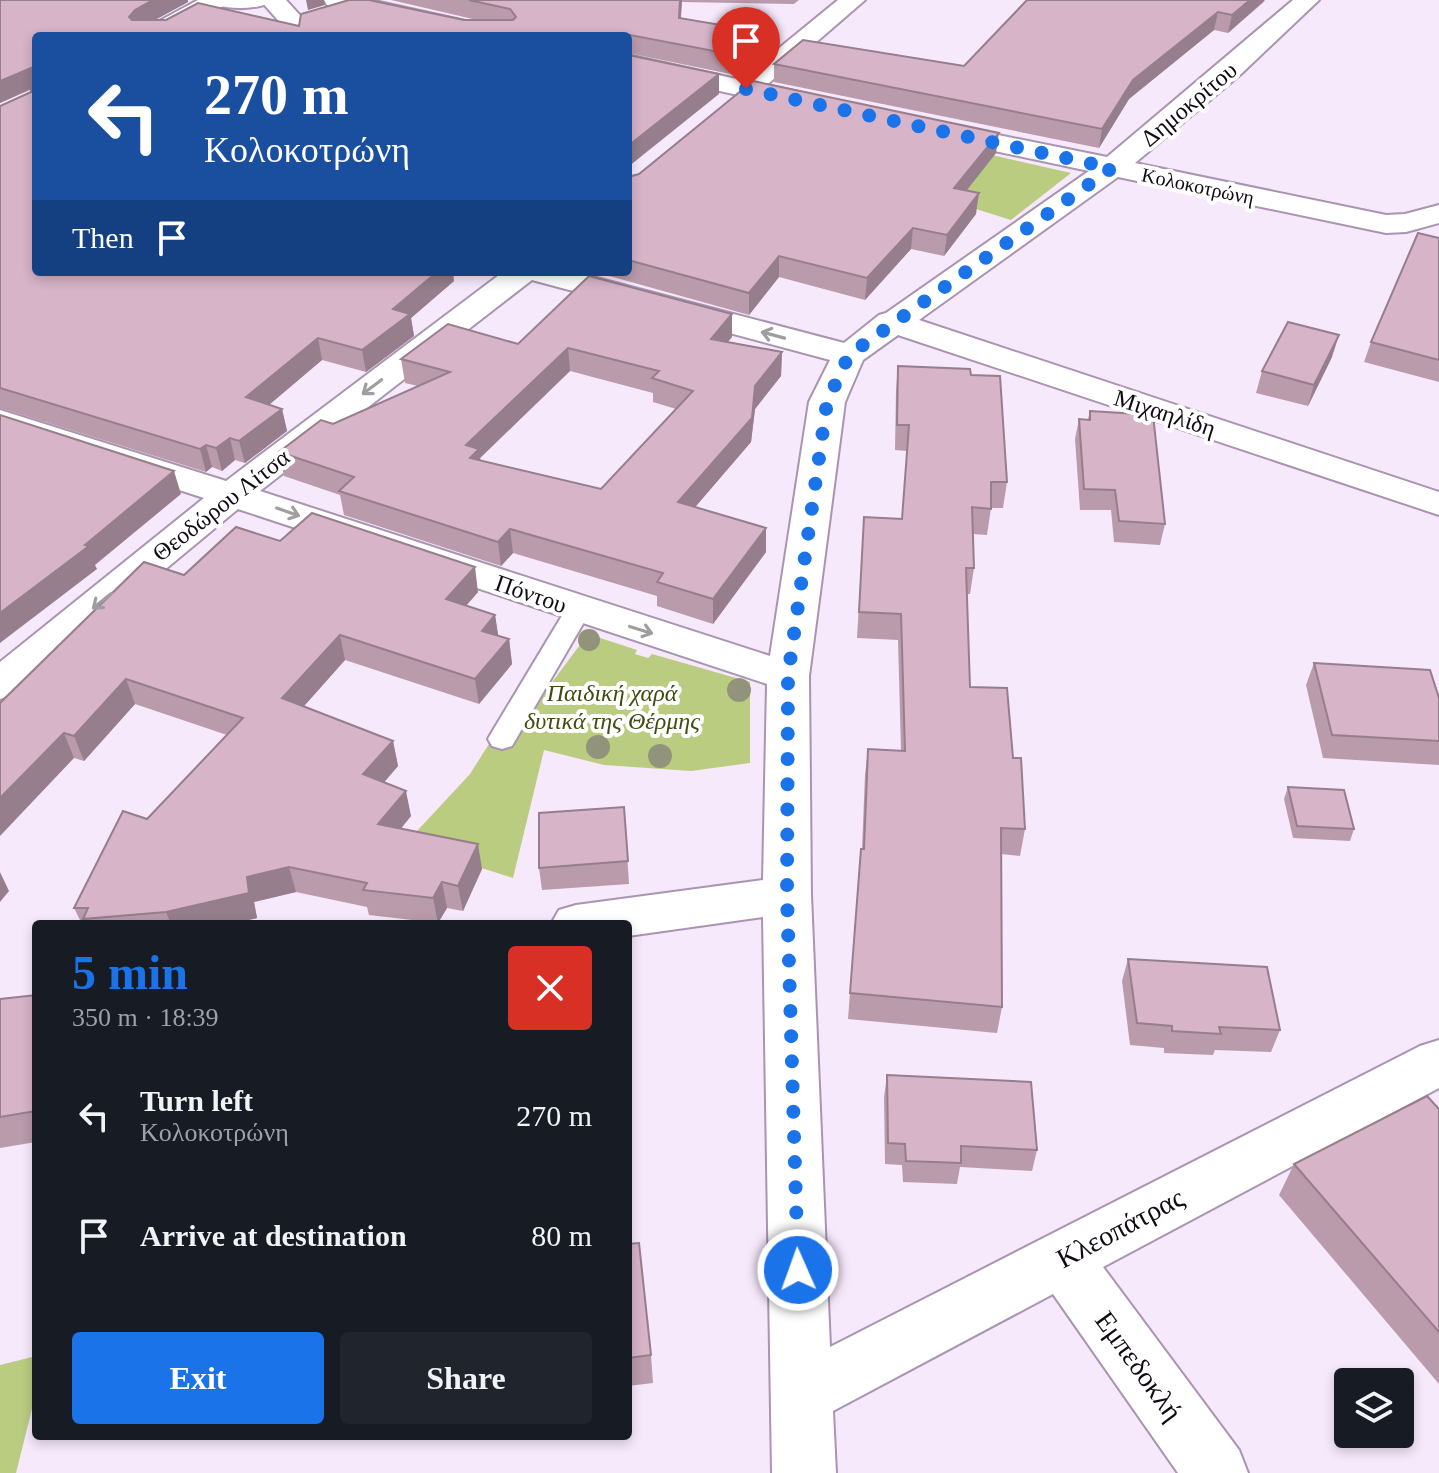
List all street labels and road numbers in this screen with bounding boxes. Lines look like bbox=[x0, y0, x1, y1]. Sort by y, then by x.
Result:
street label: Δημοκρίτου bbox=[1136, 56, 1242, 152]
street label: Κολοκοτρώνη bbox=[1140, 163, 1256, 210]
street label: Μιχαηλίδη bbox=[1111, 384, 1219, 442]
street label: Θεοδώρου Λίτσα bbox=[148, 443, 295, 566]
street label: Πόντου bbox=[492, 570, 570, 618]
street label: Κλεοπάτρας bbox=[1051, 1182, 1189, 1274]
street label: Εμπεδοκλή bbox=[1089, 1305, 1189, 1427]

